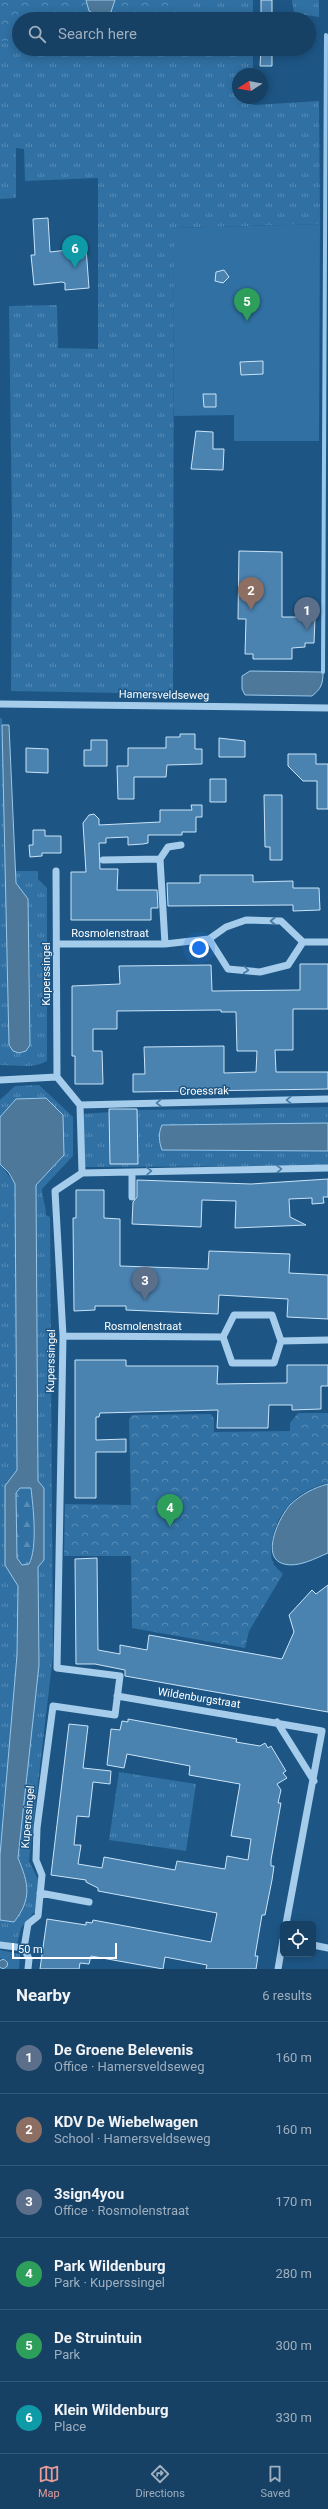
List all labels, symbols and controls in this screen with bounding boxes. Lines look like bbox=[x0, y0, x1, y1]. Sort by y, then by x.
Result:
search box bbox=[12, 12, 316, 56]
icon: search bbox=[26, 23, 48, 45]
text: Search here bbox=[58, 25, 137, 43]
north arrow bbox=[232, 68, 268, 104]
pin: 6 bbox=[62, 235, 88, 268]
pin: 5 bbox=[234, 288, 260, 321]
pin: 2 bbox=[238, 577, 264, 610]
pin: 1 bbox=[294, 597, 320, 630]
street label: Hamersveldseweg bbox=[119, 688, 209, 702]
one-way arrow bbox=[270, 917, 276, 925]
street label: Rosmolenstraat bbox=[71, 927, 149, 940]
your location bbox=[189, 938, 209, 958]
street label: Kuperssingel bbox=[40, 942, 53, 1006]
one-way arrow bbox=[243, 966, 249, 975]
street label: Croessrak bbox=[179, 1084, 229, 1098]
one-way arrow bbox=[286, 1096, 292, 1104]
one-way arrow bbox=[156, 1099, 162, 1107]
one-way arrow bbox=[276, 1164, 282, 1173]
one-way arrow bbox=[146, 1167, 152, 1175]
pin: 3 bbox=[132, 1267, 158, 1300]
street label: Rosmolenstraat bbox=[104, 1320, 182, 1333]
street label: Kuperssingel bbox=[44, 1329, 58, 1393]
pin: 4 bbox=[157, 1494, 183, 1527]
street label: Wildenburgstraat bbox=[157, 1685, 242, 1711]
street label: Kuperssingel bbox=[19, 1785, 37, 1849]
map controls bbox=[280, 1921, 316, 1957]
button: locate bbox=[280, 1921, 316, 1957]
scale bar bbox=[12, 1941, 117, 1960]
text: 50 m bbox=[18, 1943, 43, 1956]
text: Nearby bbox=[16, 1985, 71, 2005]
text: 6 results bbox=[262, 1988, 312, 2003]
text: De Groene Belevenis bbox=[54, 2041, 193, 2059]
text: 1 bbox=[25, 2050, 33, 2065]
text: 160 m bbox=[275, 2050, 312, 2065]
text: Office · Hamersveldseweg bbox=[54, 2059, 205, 2074]
text: KDV De Wiebelwagen bbox=[54, 2113, 198, 2131]
text: 2 bbox=[25, 2122, 33, 2137]
text: 160 m bbox=[275, 2122, 312, 2137]
text: School · Hamersveldseweg bbox=[54, 2131, 210, 2146]
text: 3sign4you bbox=[54, 2185, 124, 2203]
text: 3 bbox=[25, 2194, 33, 2209]
text: 170 m bbox=[275, 2194, 312, 2209]
text: Office · Rosmolenstraat bbox=[54, 2203, 189, 2218]
text: Park Wildenburg bbox=[54, 2257, 166, 2275]
text: 4 bbox=[25, 2266, 33, 2281]
text: 280 m bbox=[275, 2266, 312, 2281]
text: Park · Kuperssingel bbox=[54, 2275, 165, 2290]
text: De Struintuin bbox=[54, 2329, 142, 2347]
text: 5 bbox=[25, 2338, 33, 2353]
text: 300 m bbox=[275, 2338, 312, 2353]
text: Park bbox=[54, 2347, 80, 2362]
text: Klein Wildenburg bbox=[54, 2401, 169, 2419]
text: 6 bbox=[25, 2410, 33, 2425]
text: 330 m bbox=[275, 2410, 312, 2425]
text: Place bbox=[54, 2419, 86, 2434]
tab: Map bbox=[38, 2463, 60, 2500]
tab: Directions bbox=[135, 2463, 185, 2500]
tab: Saved bbox=[260, 2463, 290, 2500]

